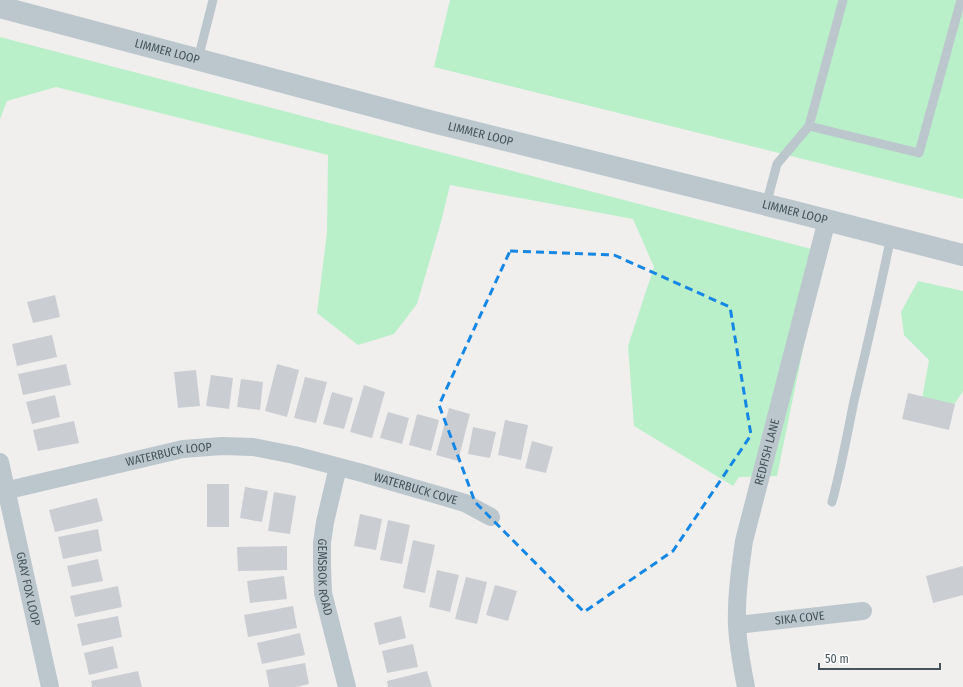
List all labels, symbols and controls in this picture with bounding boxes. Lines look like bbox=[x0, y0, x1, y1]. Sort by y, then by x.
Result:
street label: LIMMER LOOP bbox=[133, 36, 201, 67]
street label: LIMMER LOOP bbox=[446, 119, 515, 149]
street label: LIMMER LOOP bbox=[761, 197, 829, 227]
street label: REDFISH LANE bbox=[752, 417, 782, 487]
street label: WATERBUCK LOOP bbox=[124, 440, 212, 469]
street label: WATERBUCK COVE bbox=[372, 470, 459, 508]
street label: GEMSBOK ROAD bbox=[315, 538, 335, 617]
street label: GRAY FOX LOOP bbox=[13, 551, 43, 627]
street label: SIKA COVE bbox=[774, 608, 825, 628]
scale bar bbox=[819, 645, 940, 671]
text: 50 m bbox=[825, 652, 849, 666]

